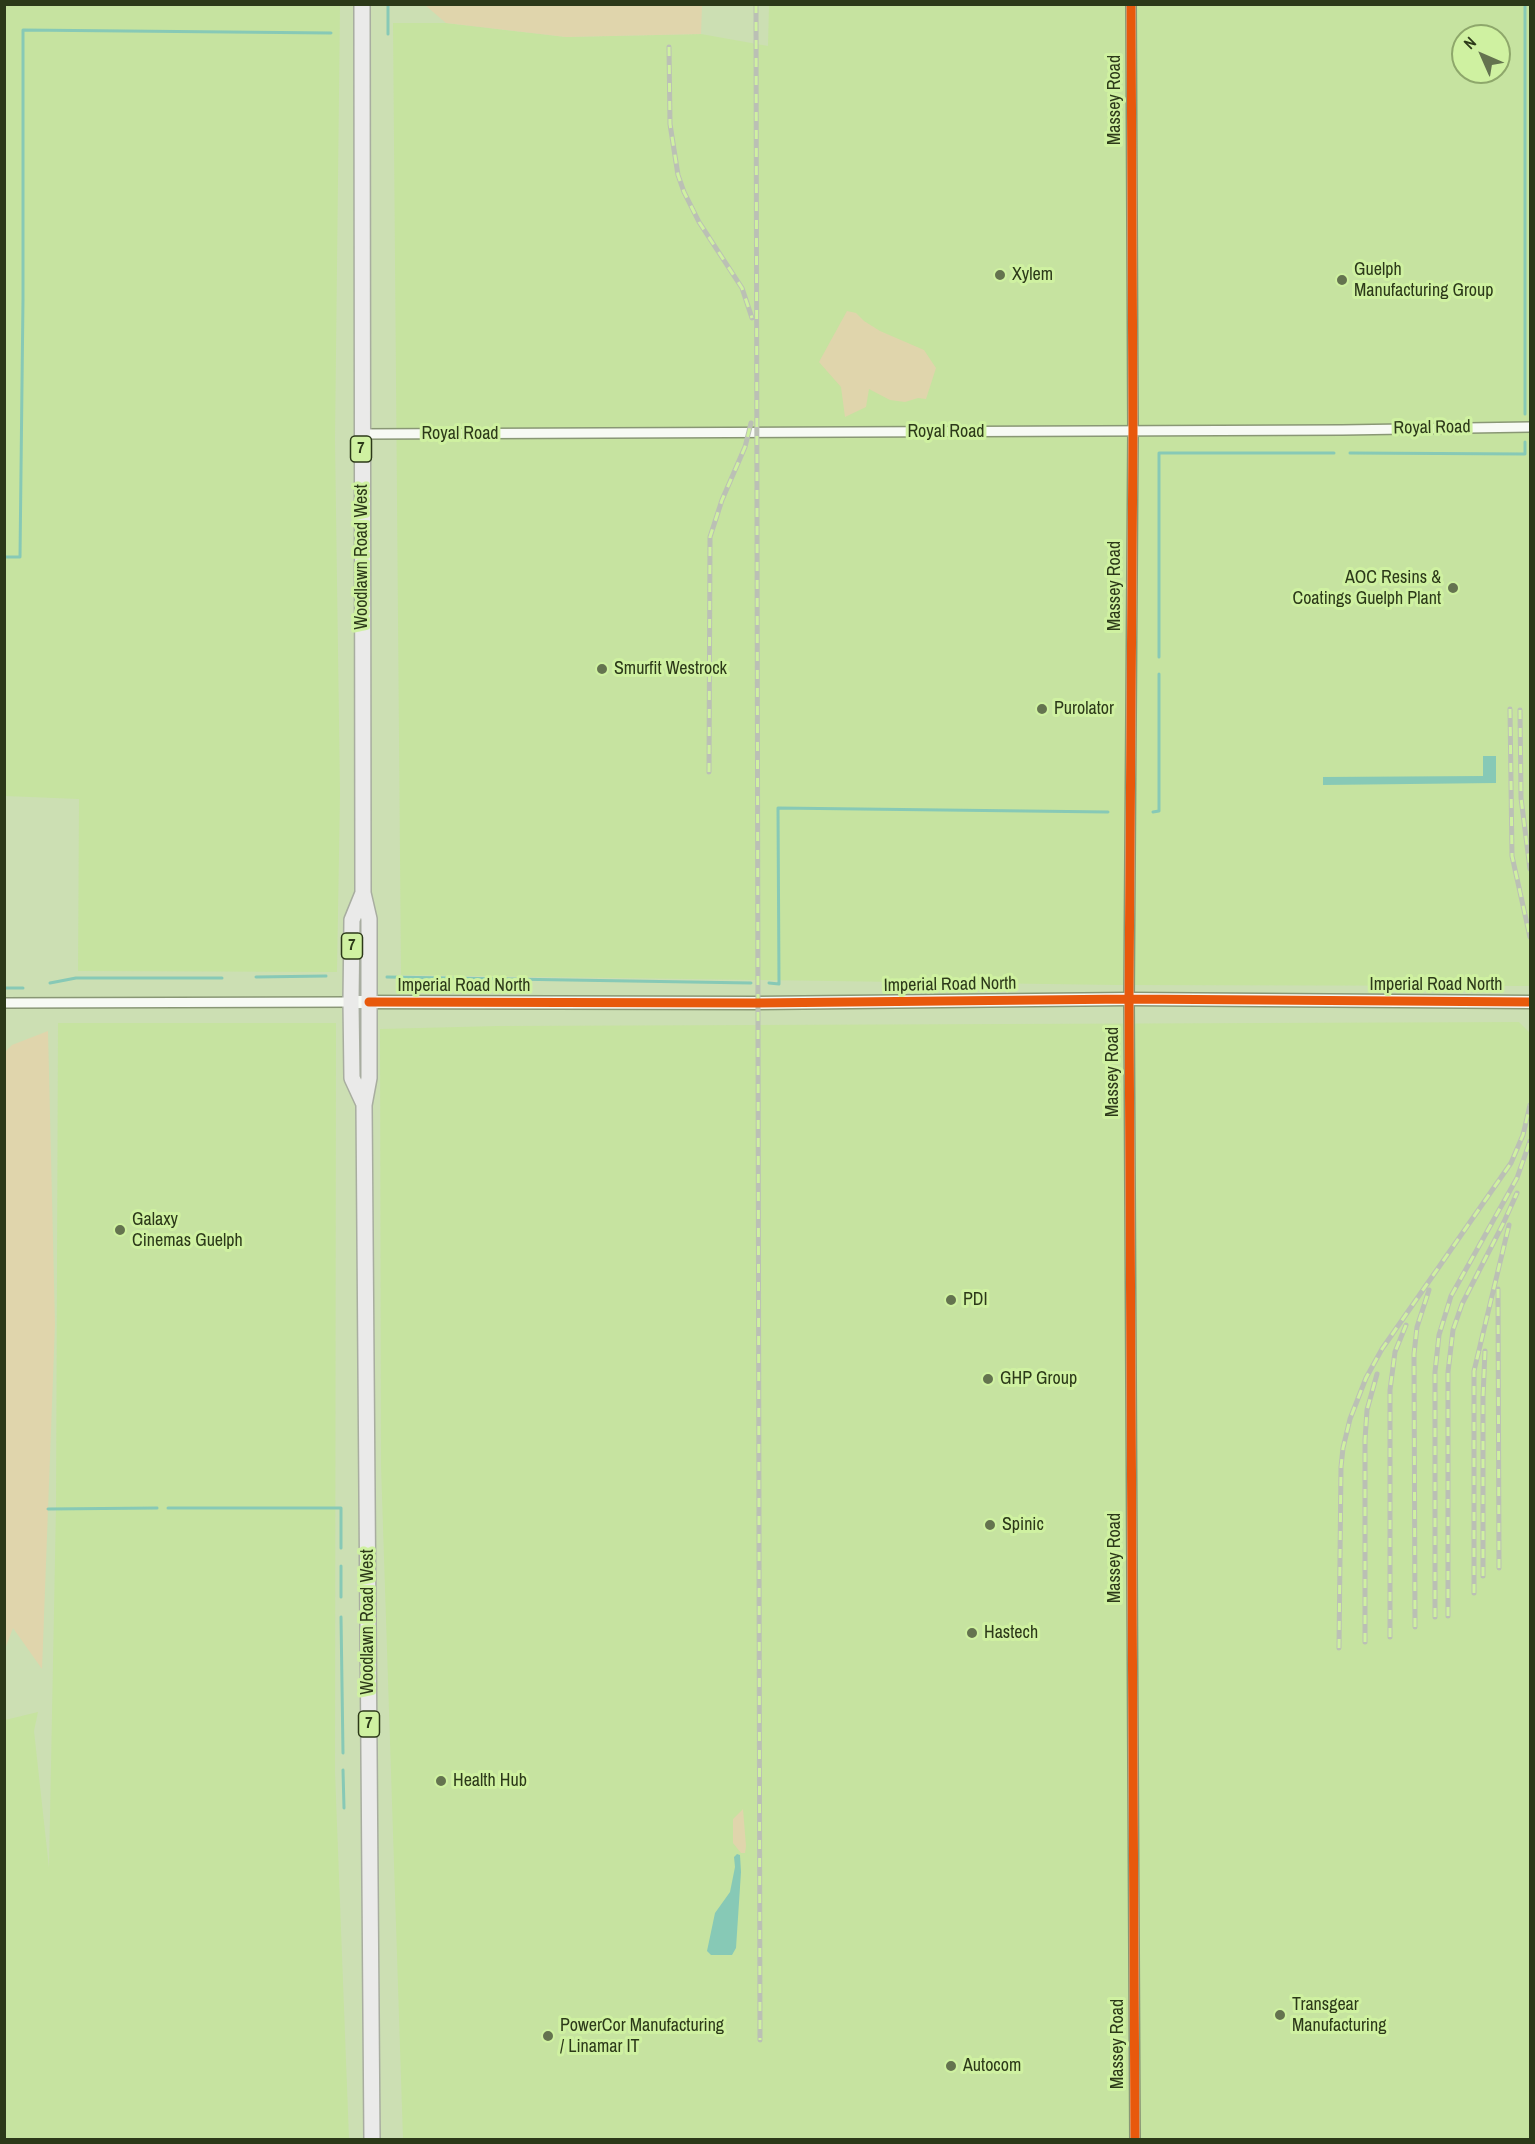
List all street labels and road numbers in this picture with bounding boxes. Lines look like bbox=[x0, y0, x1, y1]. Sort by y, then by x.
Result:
street label: Massey Road bbox=[1104, 55, 1126, 145]
street label: Royal Road bbox=[1393, 417, 1471, 439]
street label: Royal Road bbox=[907, 421, 985, 443]
street label: Royal Road bbox=[421, 423, 499, 445]
road number: 7 bbox=[350, 436, 372, 462]
street label: Woodlawn Road West bbox=[351, 484, 373, 630]
street label: Massey Road bbox=[1104, 541, 1126, 631]
road number: 7 bbox=[342, 933, 362, 959]
street label: Imperial Road North bbox=[883, 973, 1017, 997]
street label: Imperial Road North bbox=[1370, 974, 1502, 996]
street label: Imperial Road North bbox=[398, 975, 530, 997]
street label: Massey Road bbox=[1102, 1027, 1124, 1117]
street label: Massey Road bbox=[1104, 1513, 1126, 1603]
street label: Woodlawn Road West bbox=[357, 1549, 379, 1695]
road number: 7 bbox=[358, 1711, 380, 1737]
street label: Massey Road bbox=[1107, 1999, 1129, 2089]

